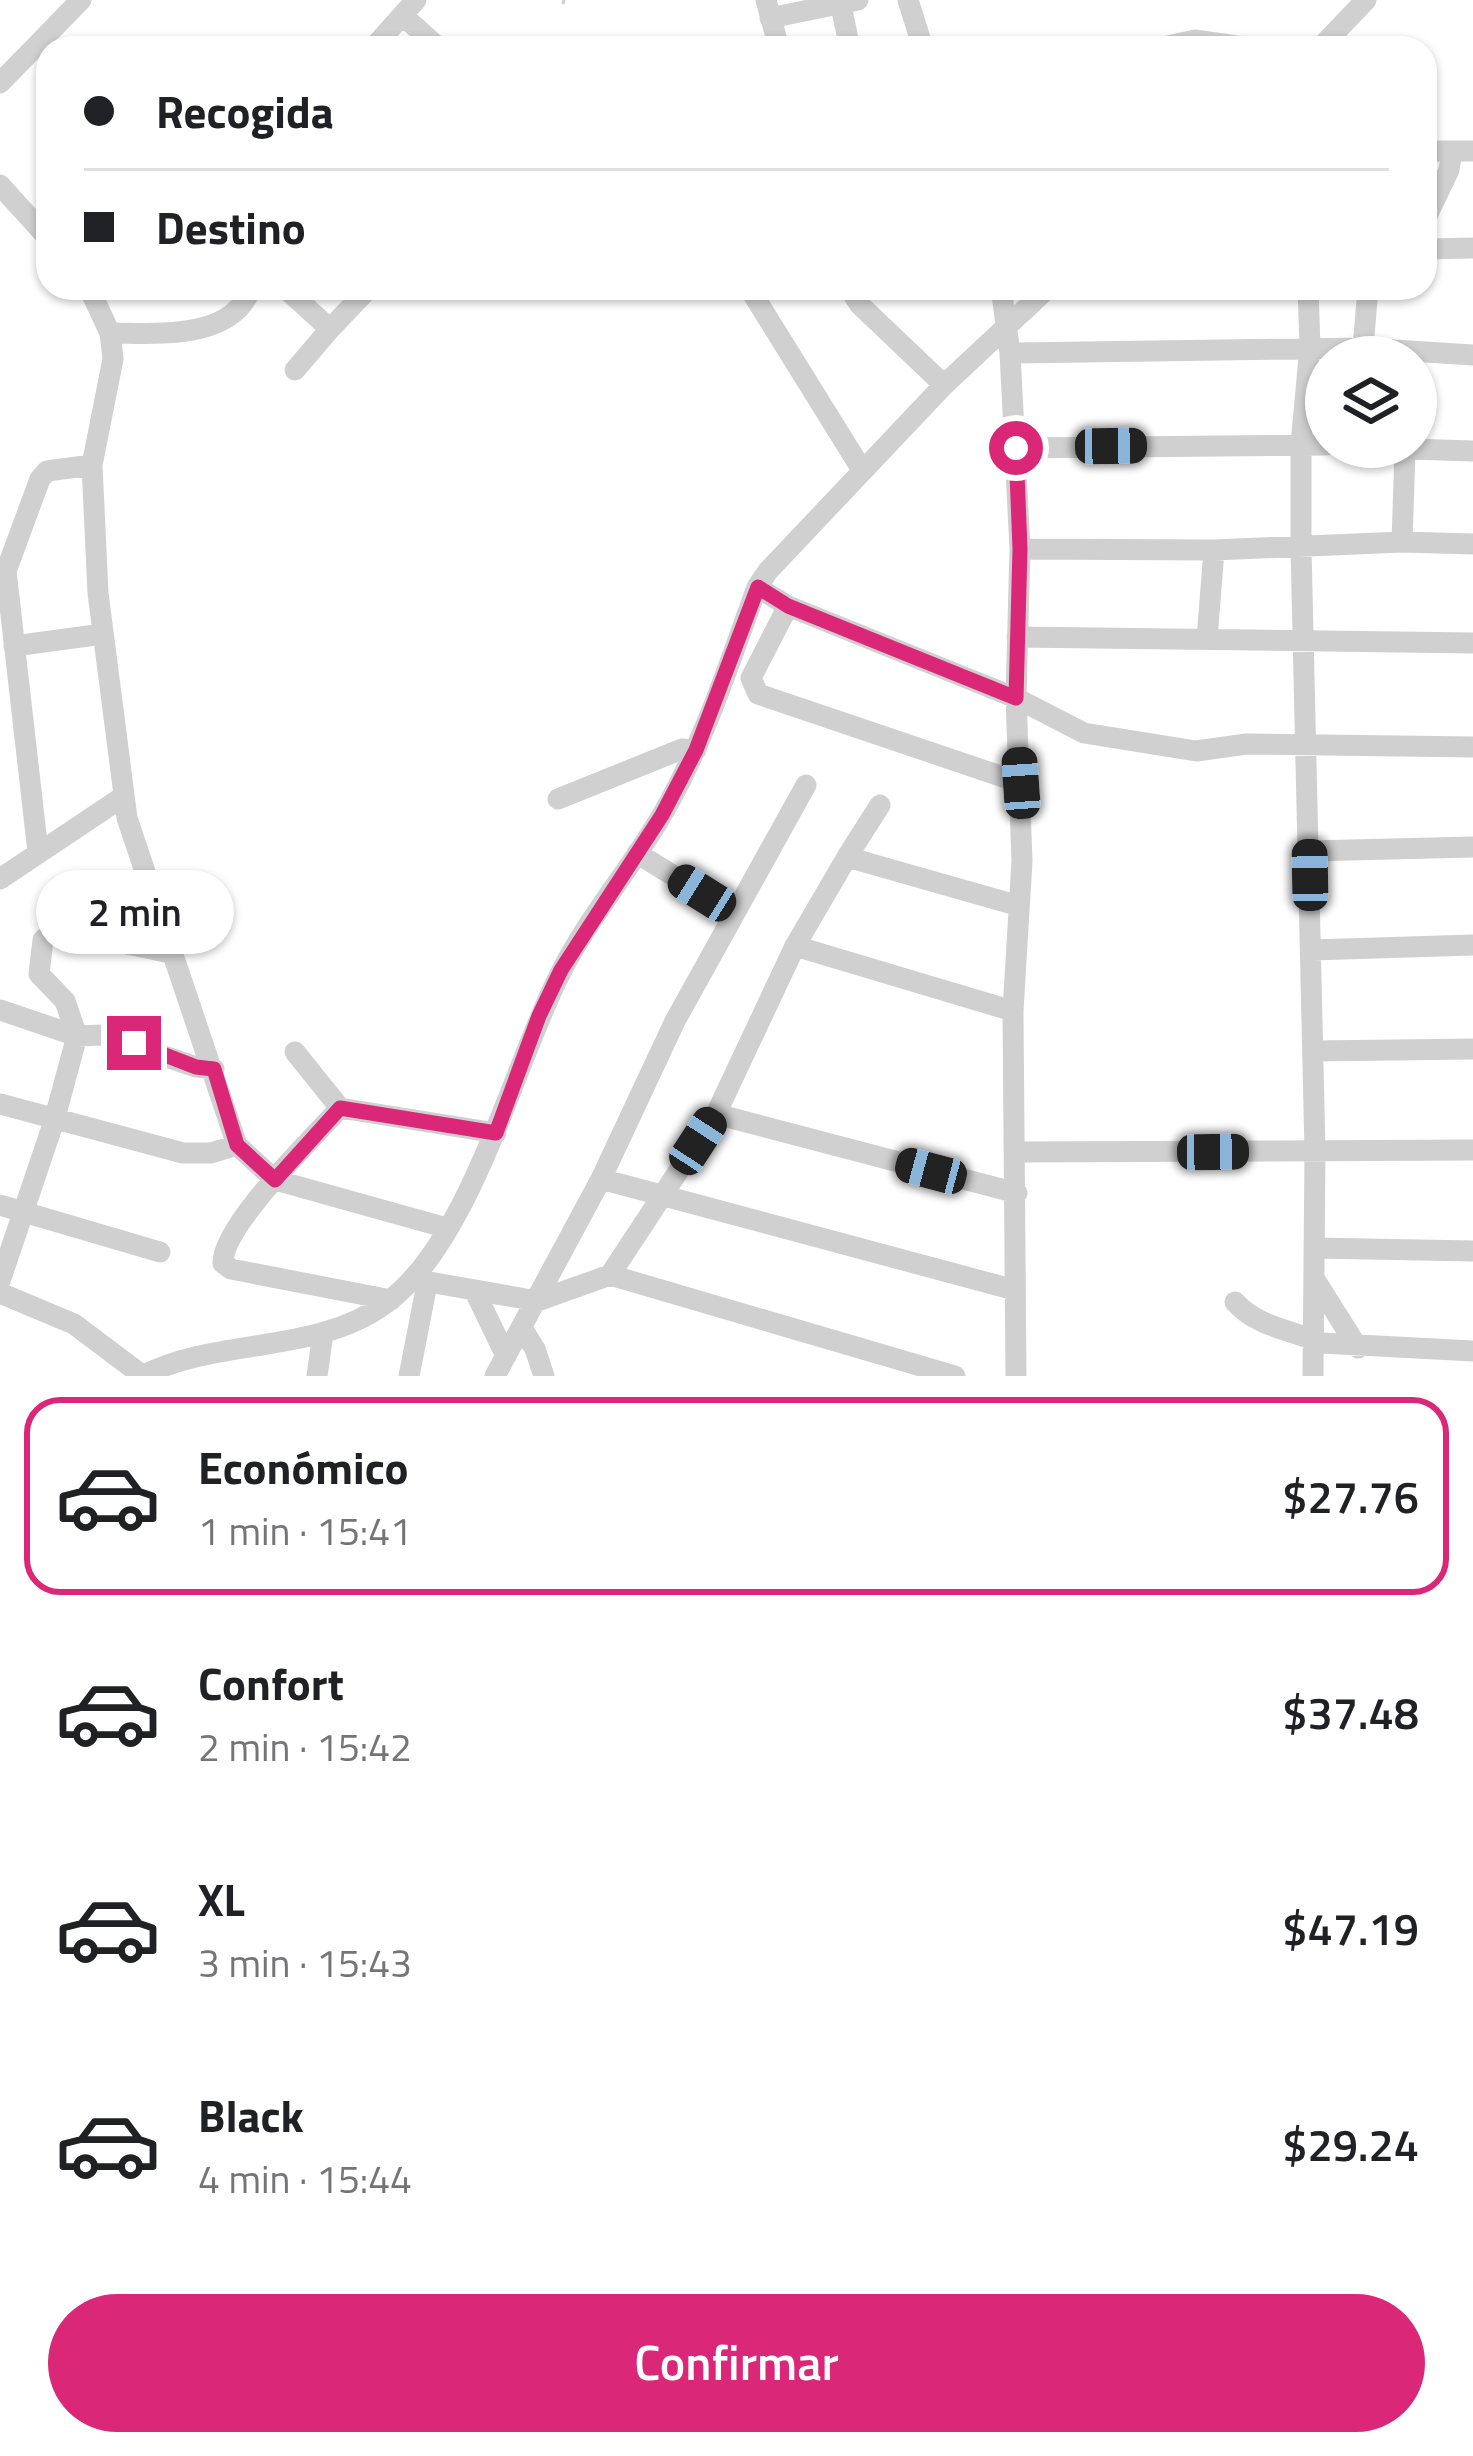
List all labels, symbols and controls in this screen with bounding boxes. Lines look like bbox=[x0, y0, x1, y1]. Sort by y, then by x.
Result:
text: Recogida bbox=[156, 77, 334, 145]
text: Destino bbox=[156, 193, 306, 261]
map controls bbox=[1305, 336, 1437, 468]
button: layers bbox=[1305, 336, 1437, 468]
route start bbox=[989, 421, 1043, 475]
car bbox=[1075, 427, 1147, 465]
car bbox=[1001, 746, 1041, 820]
car bbox=[1291, 839, 1329, 911]
car bbox=[662, 859, 742, 927]
callout: 2 min bbox=[35, 869, 233, 953]
text: 2 min bbox=[88, 882, 182, 941]
route end bbox=[107, 1016, 161, 1070]
car bbox=[663, 1101, 733, 1181]
car bbox=[1177, 1133, 1249, 1171]
car bbox=[892, 1144, 970, 1198]
text: Económico bbox=[198, 1433, 409, 1501]
icon: car bbox=[54, 1442, 162, 1550]
text: $27.76 bbox=[1282, 1462, 1419, 1530]
text: 1 min · 15:41 bbox=[198, 1501, 412, 1560]
text: Confort bbox=[198, 1649, 344, 1717]
icon: car bbox=[54, 1658, 162, 1766]
text: $37.48 bbox=[1282, 1678, 1419, 1746]
text: 2 min · 15:42 bbox=[198, 1717, 412, 1776]
text: XL bbox=[198, 1865, 245, 1933]
icon: car bbox=[54, 1874, 162, 1982]
text: $47.19 bbox=[1282, 1894, 1419, 1962]
text: 3 min · 15:43 bbox=[198, 1933, 412, 1992]
text: Black bbox=[198, 2081, 304, 2149]
icon: car bbox=[54, 2090, 162, 2198]
text: $29.24 bbox=[1282, 2110, 1419, 2178]
text: 4 min · 15:44 bbox=[198, 2149, 412, 2208]
button: Confirmar bbox=[48, 2294, 1425, 2432]

